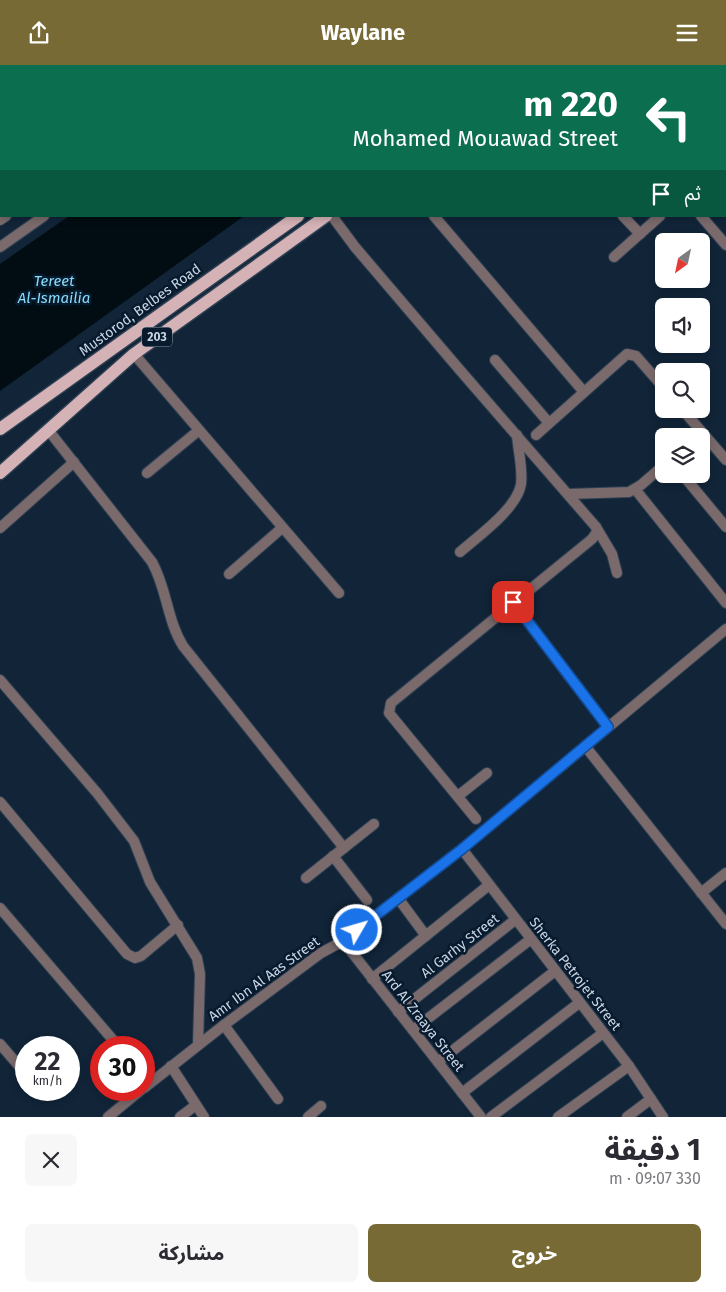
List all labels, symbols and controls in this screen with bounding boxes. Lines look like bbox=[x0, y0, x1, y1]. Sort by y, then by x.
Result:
icon: share bbox=[25, 19, 53, 47]
text: Waylane bbox=[321, 19, 405, 46]
icon: menu bbox=[673, 19, 701, 47]
text: 220 m bbox=[523, 83, 618, 125]
icon: left bbox=[636, 85, 701, 150]
text: Mohamed Mouawad Street bbox=[353, 125, 618, 152]
icon: arrive bbox=[647, 180, 675, 208]
text: ثم bbox=[685, 182, 701, 205]
north arrow bbox=[655, 233, 710, 287]
map controls bbox=[655, 233, 710, 483]
street label: Mustorod, Belbes Road bbox=[76, 260, 204, 360]
water label: Tereet Al-Ismailia bbox=[17, 272, 90, 307]
button: sound bbox=[655, 298, 710, 353]
road number: 203 bbox=[142, 327, 172, 347]
button: search bbox=[655, 363, 710, 418]
button: layers bbox=[655, 428, 710, 483]
pin bbox=[492, 581, 534, 623]
icon: arrive bbox=[499, 588, 527, 616]
position arrow bbox=[330, 903, 382, 955]
street label: Al Garhy Street bbox=[418, 910, 503, 982]
street label: Sherka Petrojet Street bbox=[526, 914, 625, 1035]
street label: Amr Ibn Al Aas Street bbox=[205, 932, 324, 1025]
street label: Ard Al Zraaya Street bbox=[378, 967, 468, 1076]
speed limit sign: 30 bbox=[90, 1036, 155, 1101]
text: 22 bbox=[35, 1047, 60, 1077]
text: km/h bbox=[33, 1074, 62, 1088]
text: 1 دقيقة bbox=[604, 1132, 701, 1168]
button: close bbox=[25, 1134, 77, 1186]
text: 330 m · 09:07 bbox=[609, 1169, 701, 1188]
button: مشاركة bbox=[25, 1224, 358, 1282]
button: خروج bbox=[368, 1224, 701, 1282]

